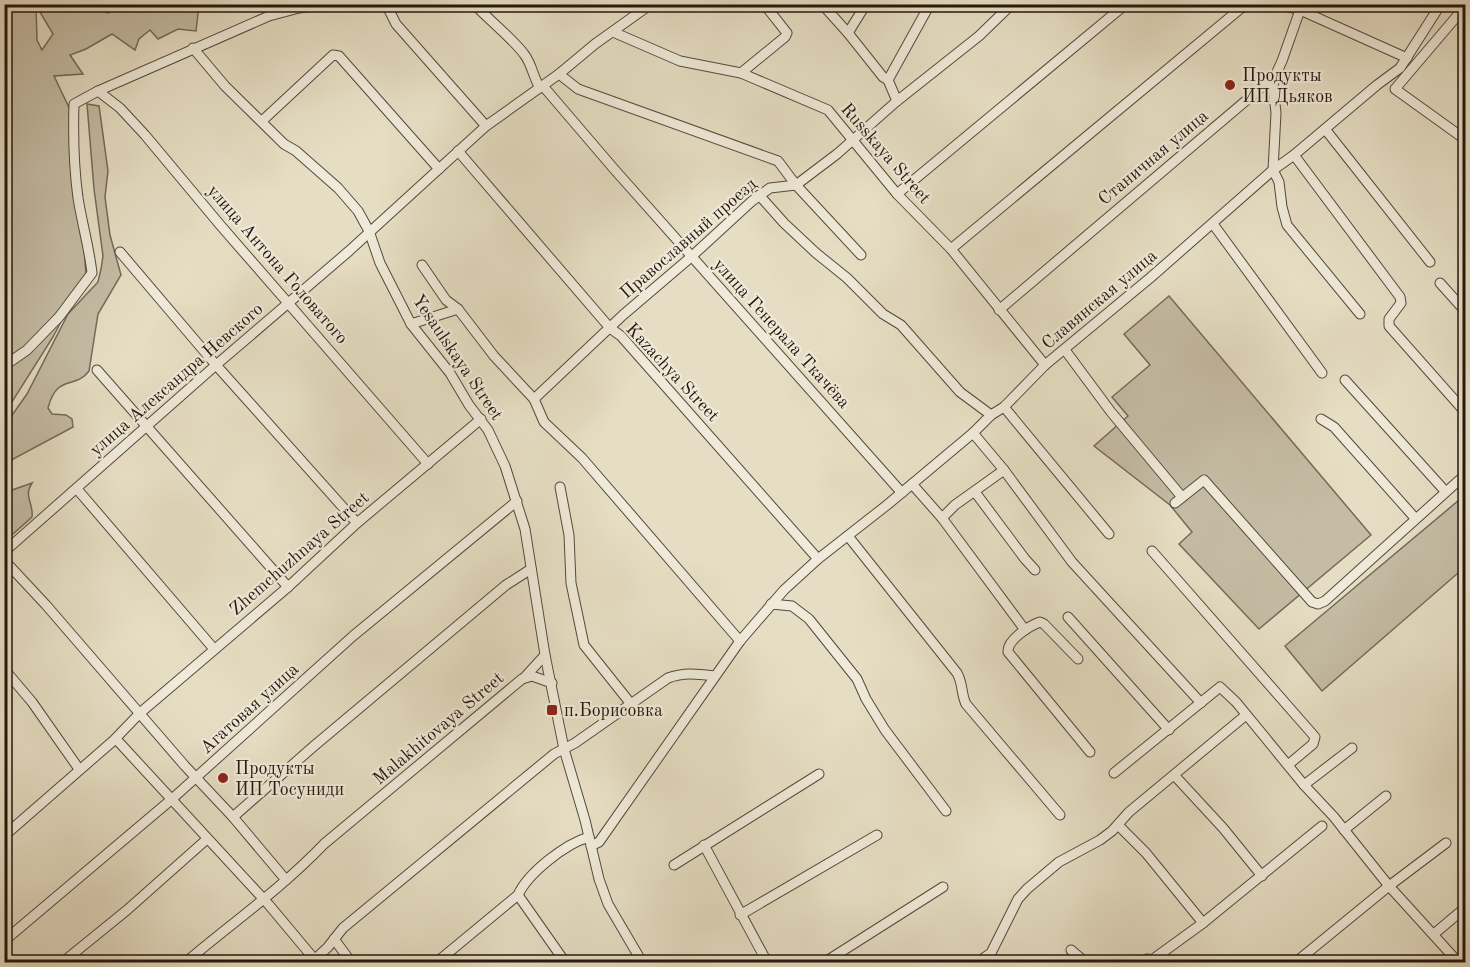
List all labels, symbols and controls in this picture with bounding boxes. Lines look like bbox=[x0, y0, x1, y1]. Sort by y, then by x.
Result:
place label: Продукты ИП Дьяков bbox=[1242, 67, 1333, 106]
marker: Продукты ИП Дьяков bbox=[1223, 78, 1237, 92]
street label: Russkaya Street bbox=[837, 100, 934, 207]
street label: Станичная улица bbox=[1095, 107, 1212, 209]
street label: Православный проезд bbox=[617, 175, 760, 303]
street label: улица Антона Головатого bbox=[204, 182, 351, 348]
street label: Славянская улица bbox=[1039, 246, 1161, 353]
street label: улица Генерала Ткачёва bbox=[709, 255, 853, 412]
street label: Yesaulskaya Street bbox=[408, 291, 506, 424]
street label: улица Александра Невского bbox=[87, 300, 267, 460]
street label: Kazachya Street bbox=[622, 320, 722, 425]
street label: Zhemchuzhnaya Street bbox=[227, 489, 373, 619]
street label: Агатовая улица bbox=[197, 660, 302, 757]
street label: Malakhitovaya Street bbox=[370, 669, 507, 788]
place label: п.Борисовка bbox=[564, 702, 663, 720]
marker: п.Борисовка bbox=[545, 703, 559, 717]
place label: Продукты ИП Тосуниди bbox=[235, 760, 344, 799]
marker: Продукты ИП Тосуниди bbox=[216, 771, 230, 785]

